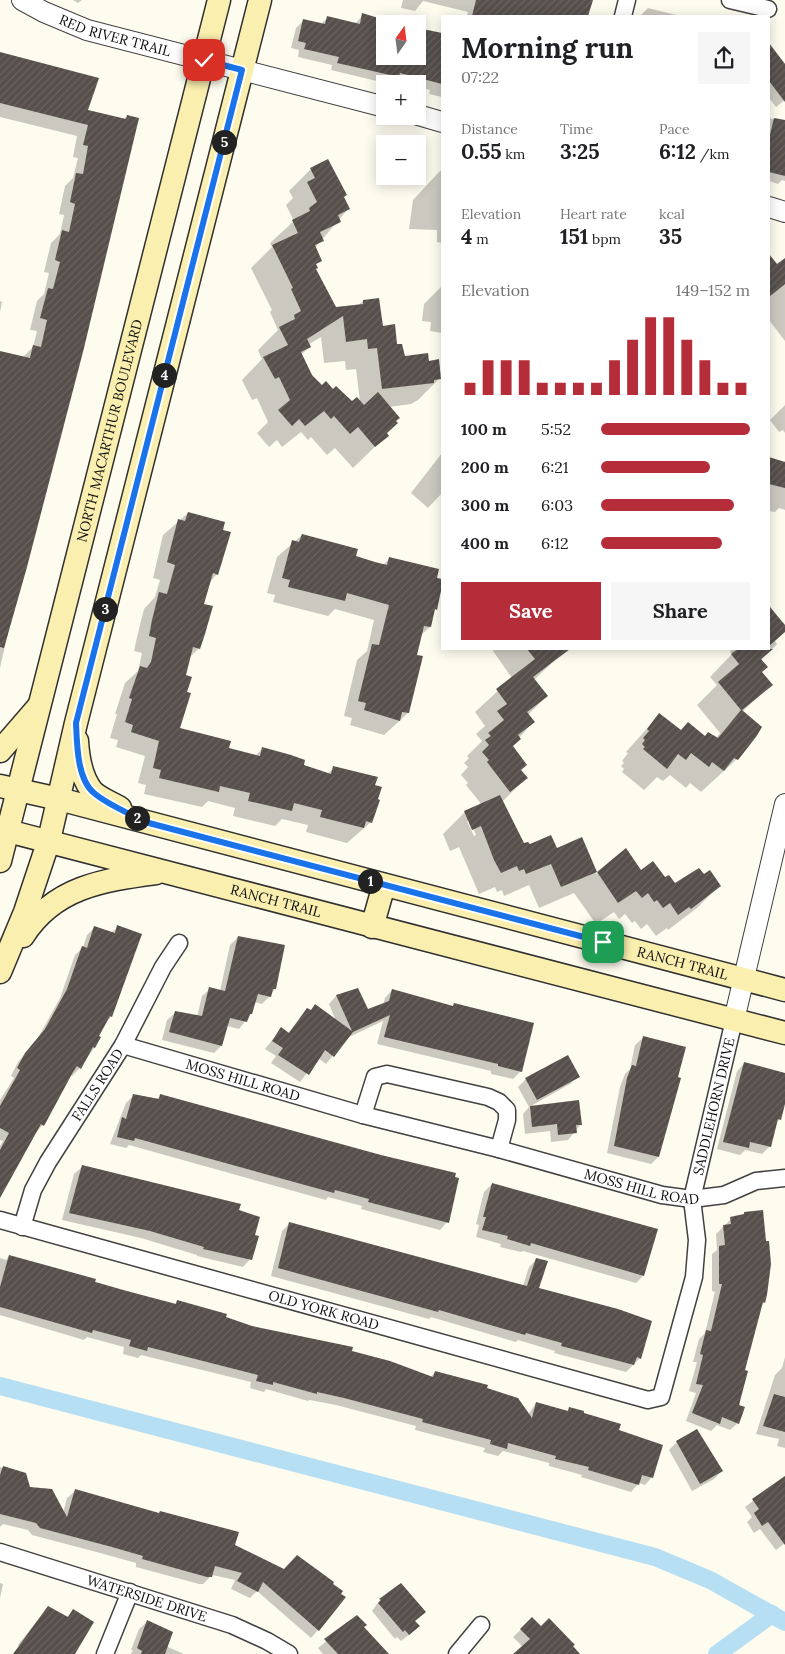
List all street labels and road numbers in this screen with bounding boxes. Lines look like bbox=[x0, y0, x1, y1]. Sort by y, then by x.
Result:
street label: RED RIVER TRAIL bbox=[56, 10, 173, 60]
street label: NORTH MACARTHUR BOULEVARD bbox=[72, 317, 146, 544]
street label: RANCH TRAIL bbox=[228, 880, 323, 921]
street label: RANCH TRAIL bbox=[635, 942, 730, 984]
street label: SADDLEHORN DRIVE bbox=[689, 1035, 739, 1177]
street label: FALLS ROAD bbox=[68, 1045, 127, 1125]
street label: MOSS HILL ROAD bbox=[184, 1055, 302, 1105]
street label: MOSS HILL ROAD bbox=[582, 1164, 700, 1208]
street label: OLD YORK ROAD bbox=[267, 1286, 381, 1334]
street label: WATERSIDE DRIVE bbox=[84, 1571, 210, 1626]

